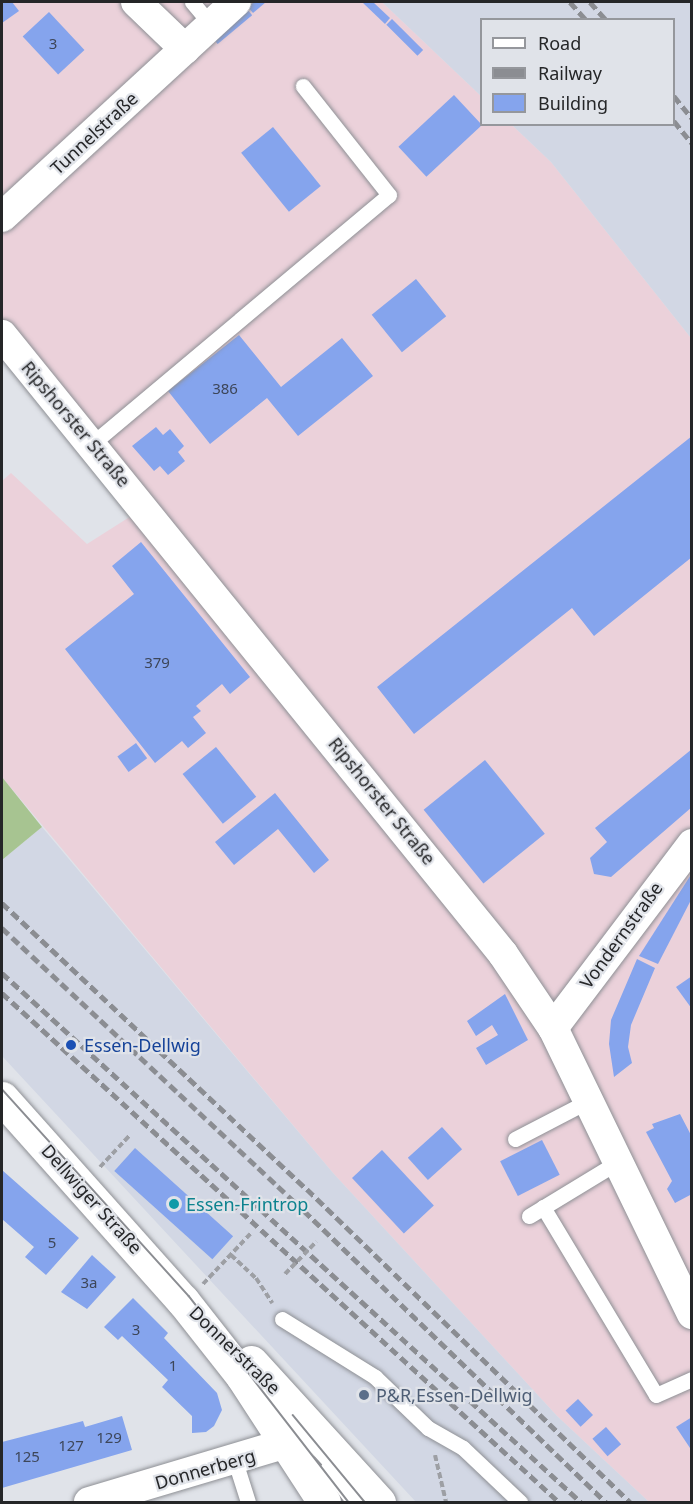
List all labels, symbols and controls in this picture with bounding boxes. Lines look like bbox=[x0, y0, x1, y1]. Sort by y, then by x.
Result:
legend bbox=[480, 18, 675, 126]
text: Road bbox=[538, 31, 581, 55]
house number: 3 bbox=[49, 35, 57, 53]
text: Railway bbox=[538, 61, 602, 85]
street label: Tunnelstraße bbox=[46, 87, 142, 179]
text: Building bbox=[538, 91, 608, 115]
street label: Ripshorster Straße bbox=[17, 357, 135, 491]
house number: 386 bbox=[212, 380, 238, 398]
house number: 379 bbox=[144, 654, 170, 672]
street label: Ripshorster Straße bbox=[324, 733, 440, 869]
street label: Vondernstraße bbox=[575, 878, 667, 992]
place label: Essen-Dellwig bbox=[84, 1034, 201, 1056]
marker: Essen-Dellwig bbox=[62, 1036, 80, 1054]
street label: Dellwiger Straße bbox=[37, 1140, 147, 1258]
place label: Essen-Frintrop bbox=[186, 1193, 308, 1215]
marker: Essen-Frintrop bbox=[167, 1197, 181, 1211]
house number: 5 bbox=[48, 1234, 56, 1252]
house number: 3a bbox=[81, 1274, 97, 1292]
street label: Donnerstraße bbox=[185, 1301, 285, 1399]
house number: 3 bbox=[132, 1321, 140, 1339]
house number: 1 bbox=[169, 1357, 177, 1375]
place label: P&R,Essen-Dellwig bbox=[376, 1384, 533, 1406]
marker: P&R,Essen-Dellwig bbox=[357, 1388, 371, 1402]
house number: 129 bbox=[96, 1429, 122, 1447]
house number: 127 bbox=[58, 1437, 84, 1455]
street label: Donnerberg bbox=[152, 1444, 258, 1494]
house number: 125 bbox=[14, 1448, 40, 1466]

